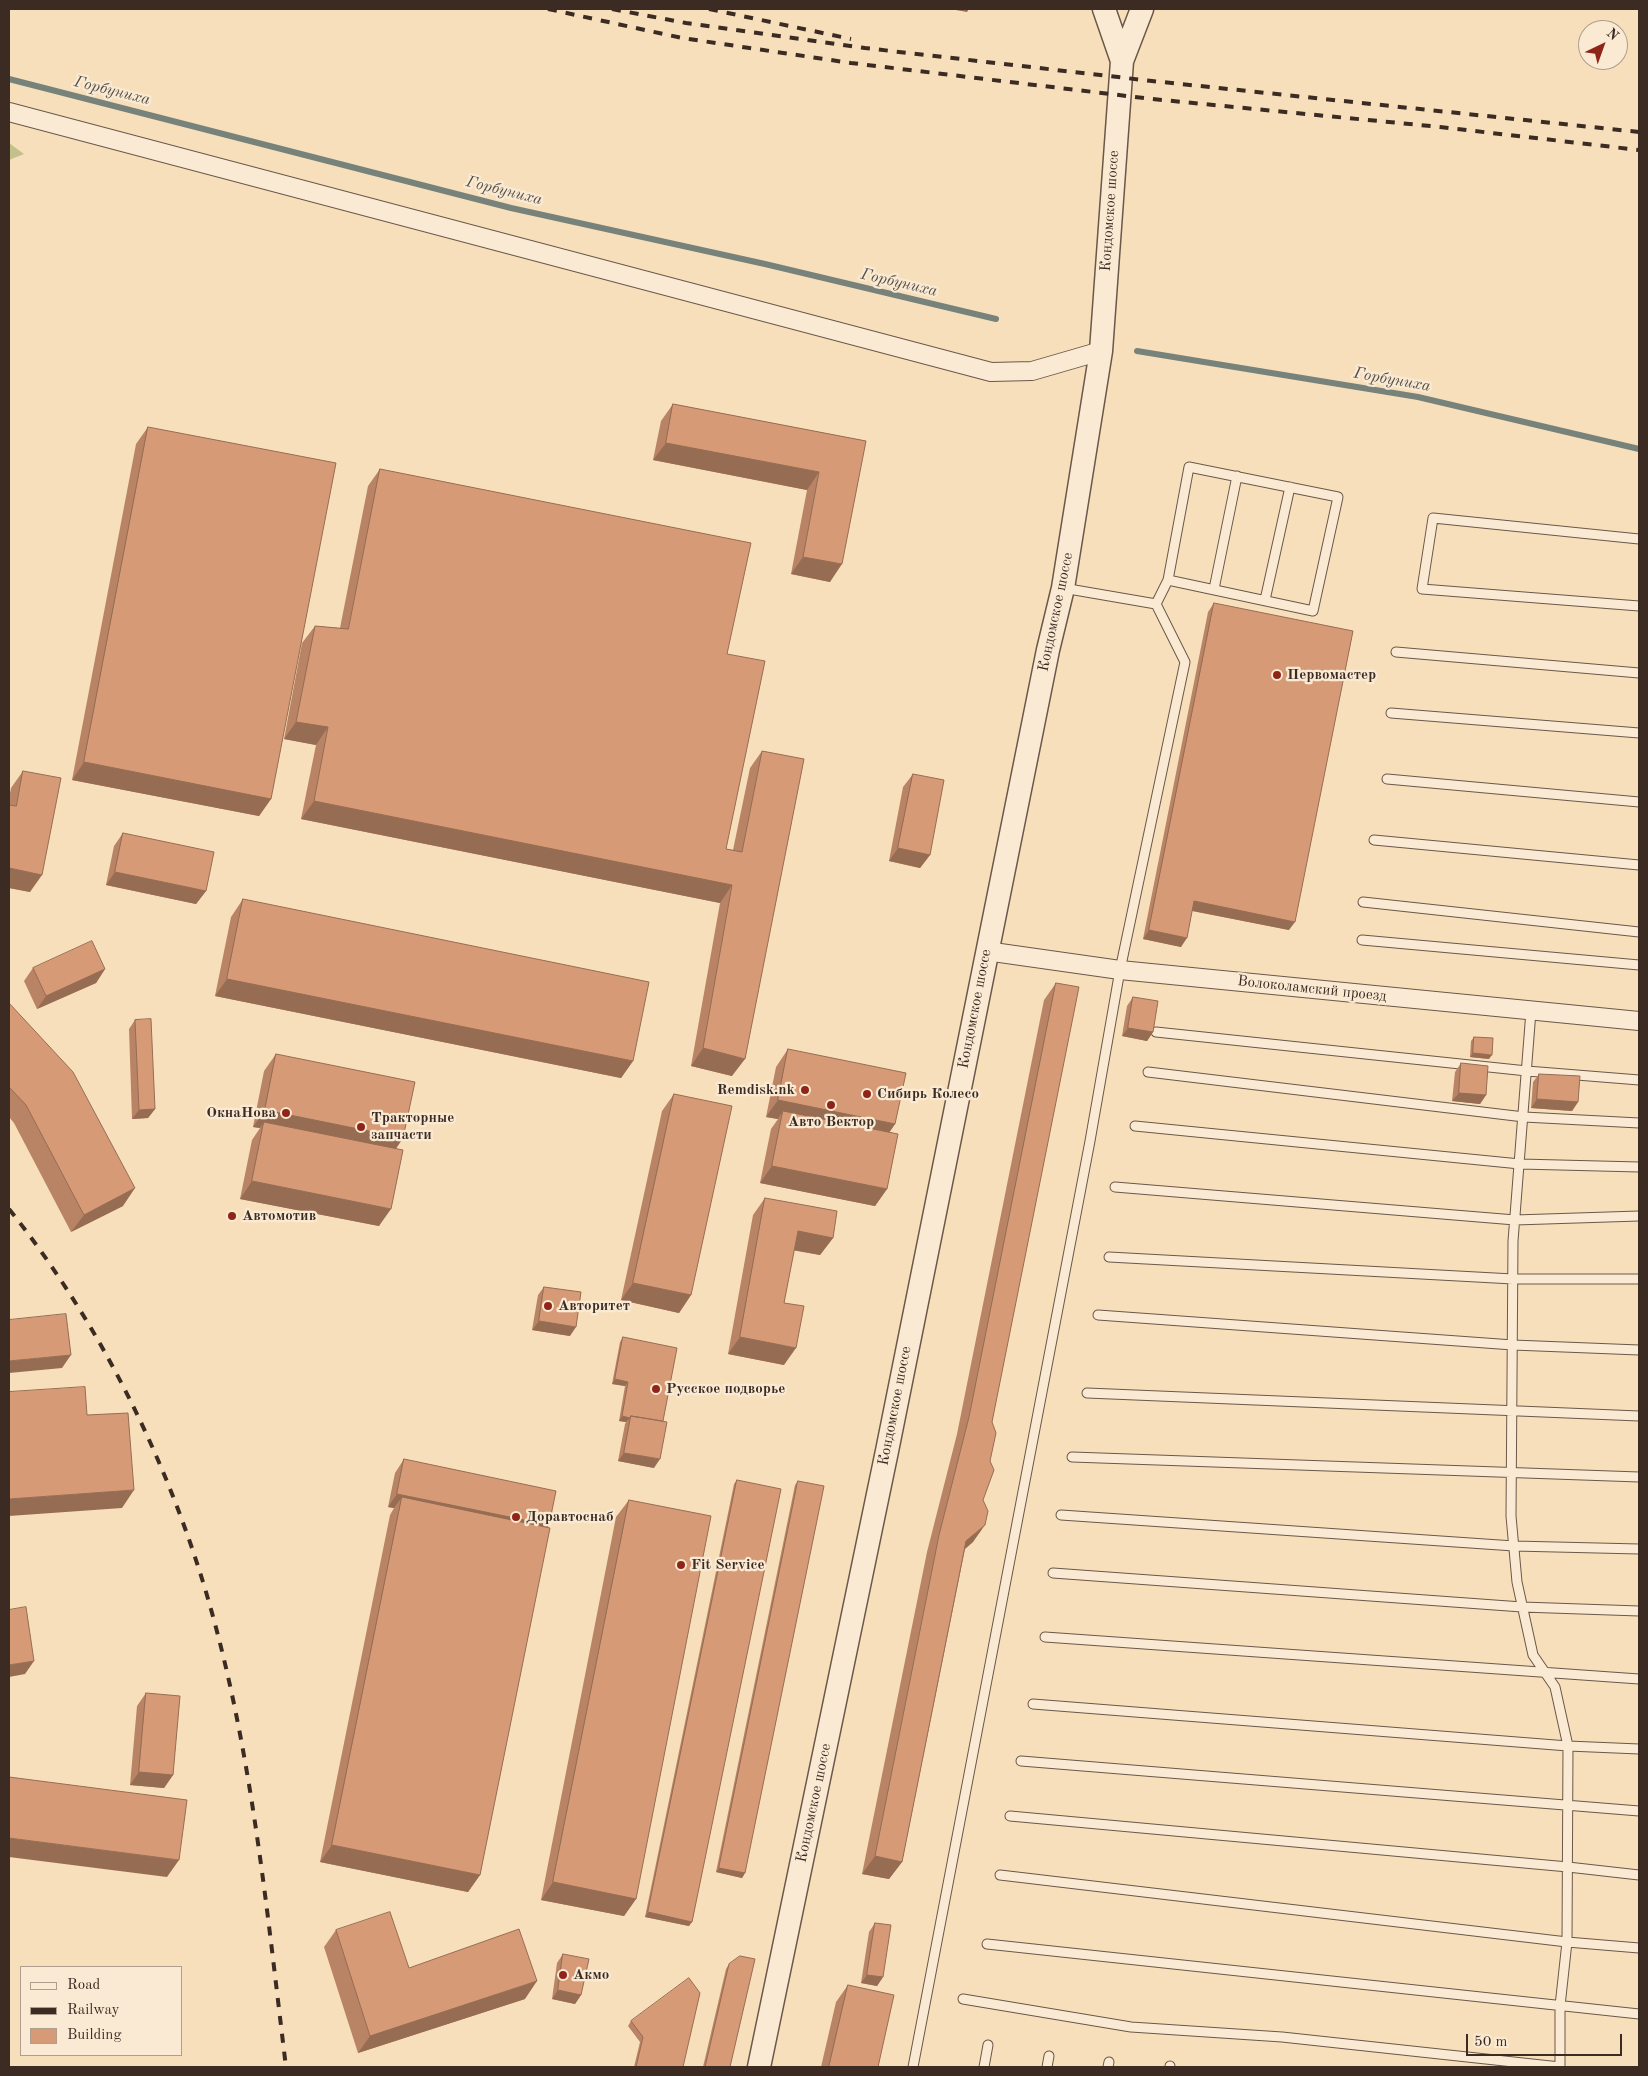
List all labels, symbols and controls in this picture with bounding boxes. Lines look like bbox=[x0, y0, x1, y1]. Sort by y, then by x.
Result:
north arrow bbox=[1578, 20, 1628, 70]
text: N bbox=[1604, 26, 1621, 43]
water label: Горбуниха bbox=[72, 72, 152, 110]
street label: Кондомское шоссе bbox=[1097, 150, 1123, 272]
water label: Горбуниха bbox=[464, 172, 544, 210]
water label: Горбуниха bbox=[859, 265, 939, 301]
water label: Горбуниха bbox=[1352, 364, 1432, 396]
street label: Кондомское шоссе bbox=[1035, 551, 1077, 673]
place label: Первомастер bbox=[1287, 666, 1376, 684]
marker: Первомастер bbox=[1271, 669, 1283, 681]
street label: Кондомское шоссе bbox=[955, 948, 995, 1070]
street label: Волоколамский проезд bbox=[1236, 972, 1388, 1006]
place label: Remdisk.nk bbox=[717, 1081, 795, 1099]
marker: Remdisk.nk bbox=[799, 1084, 811, 1096]
place label: Сибирь Колесо bbox=[877, 1085, 979, 1103]
marker: Сибирь Колесо bbox=[861, 1088, 873, 1100]
marker: Авто Вектор bbox=[825, 1099, 837, 1111]
place label: ОкнаНова bbox=[206, 1104, 276, 1122]
marker: ОкнаНова bbox=[280, 1107, 292, 1119]
place label: Тракторные запчасти bbox=[371, 1109, 454, 1144]
place label: Авто Вектор bbox=[788, 1113, 874, 1131]
marker: Тракторные запчасти bbox=[355, 1121, 367, 1133]
place label: Автомотив bbox=[242, 1207, 316, 1225]
marker: Автомотив bbox=[226, 1210, 238, 1222]
place label: Авторитет bbox=[558, 1297, 630, 1315]
marker: Авторитет bbox=[542, 1300, 554, 1312]
street label: Кондомское шоссе bbox=[875, 1345, 915, 1467]
place label: Русское подворье bbox=[666, 1380, 785, 1398]
marker: Русское подворье bbox=[650, 1383, 662, 1395]
place label: Доравтоснаб bbox=[526, 1508, 614, 1526]
marker: Доравтоснаб bbox=[510, 1511, 522, 1523]
place label: Fit Service bbox=[691, 1556, 765, 1574]
marker: Fit Service bbox=[675, 1559, 687, 1571]
street label: Кондомское шоссе bbox=[793, 1742, 835, 1864]
legend bbox=[20, 1966, 182, 2056]
place label: Акмо bbox=[573, 1966, 609, 1984]
marker: Акмо bbox=[557, 1969, 569, 1981]
text: Road bbox=[67, 1978, 100, 1993]
text: Railway bbox=[67, 2003, 120, 2018]
scale bar bbox=[1468, 2024, 1624, 2056]
text: Building bbox=[67, 2028, 122, 2043]
text: 50 m bbox=[1474, 2035, 1508, 2050]

